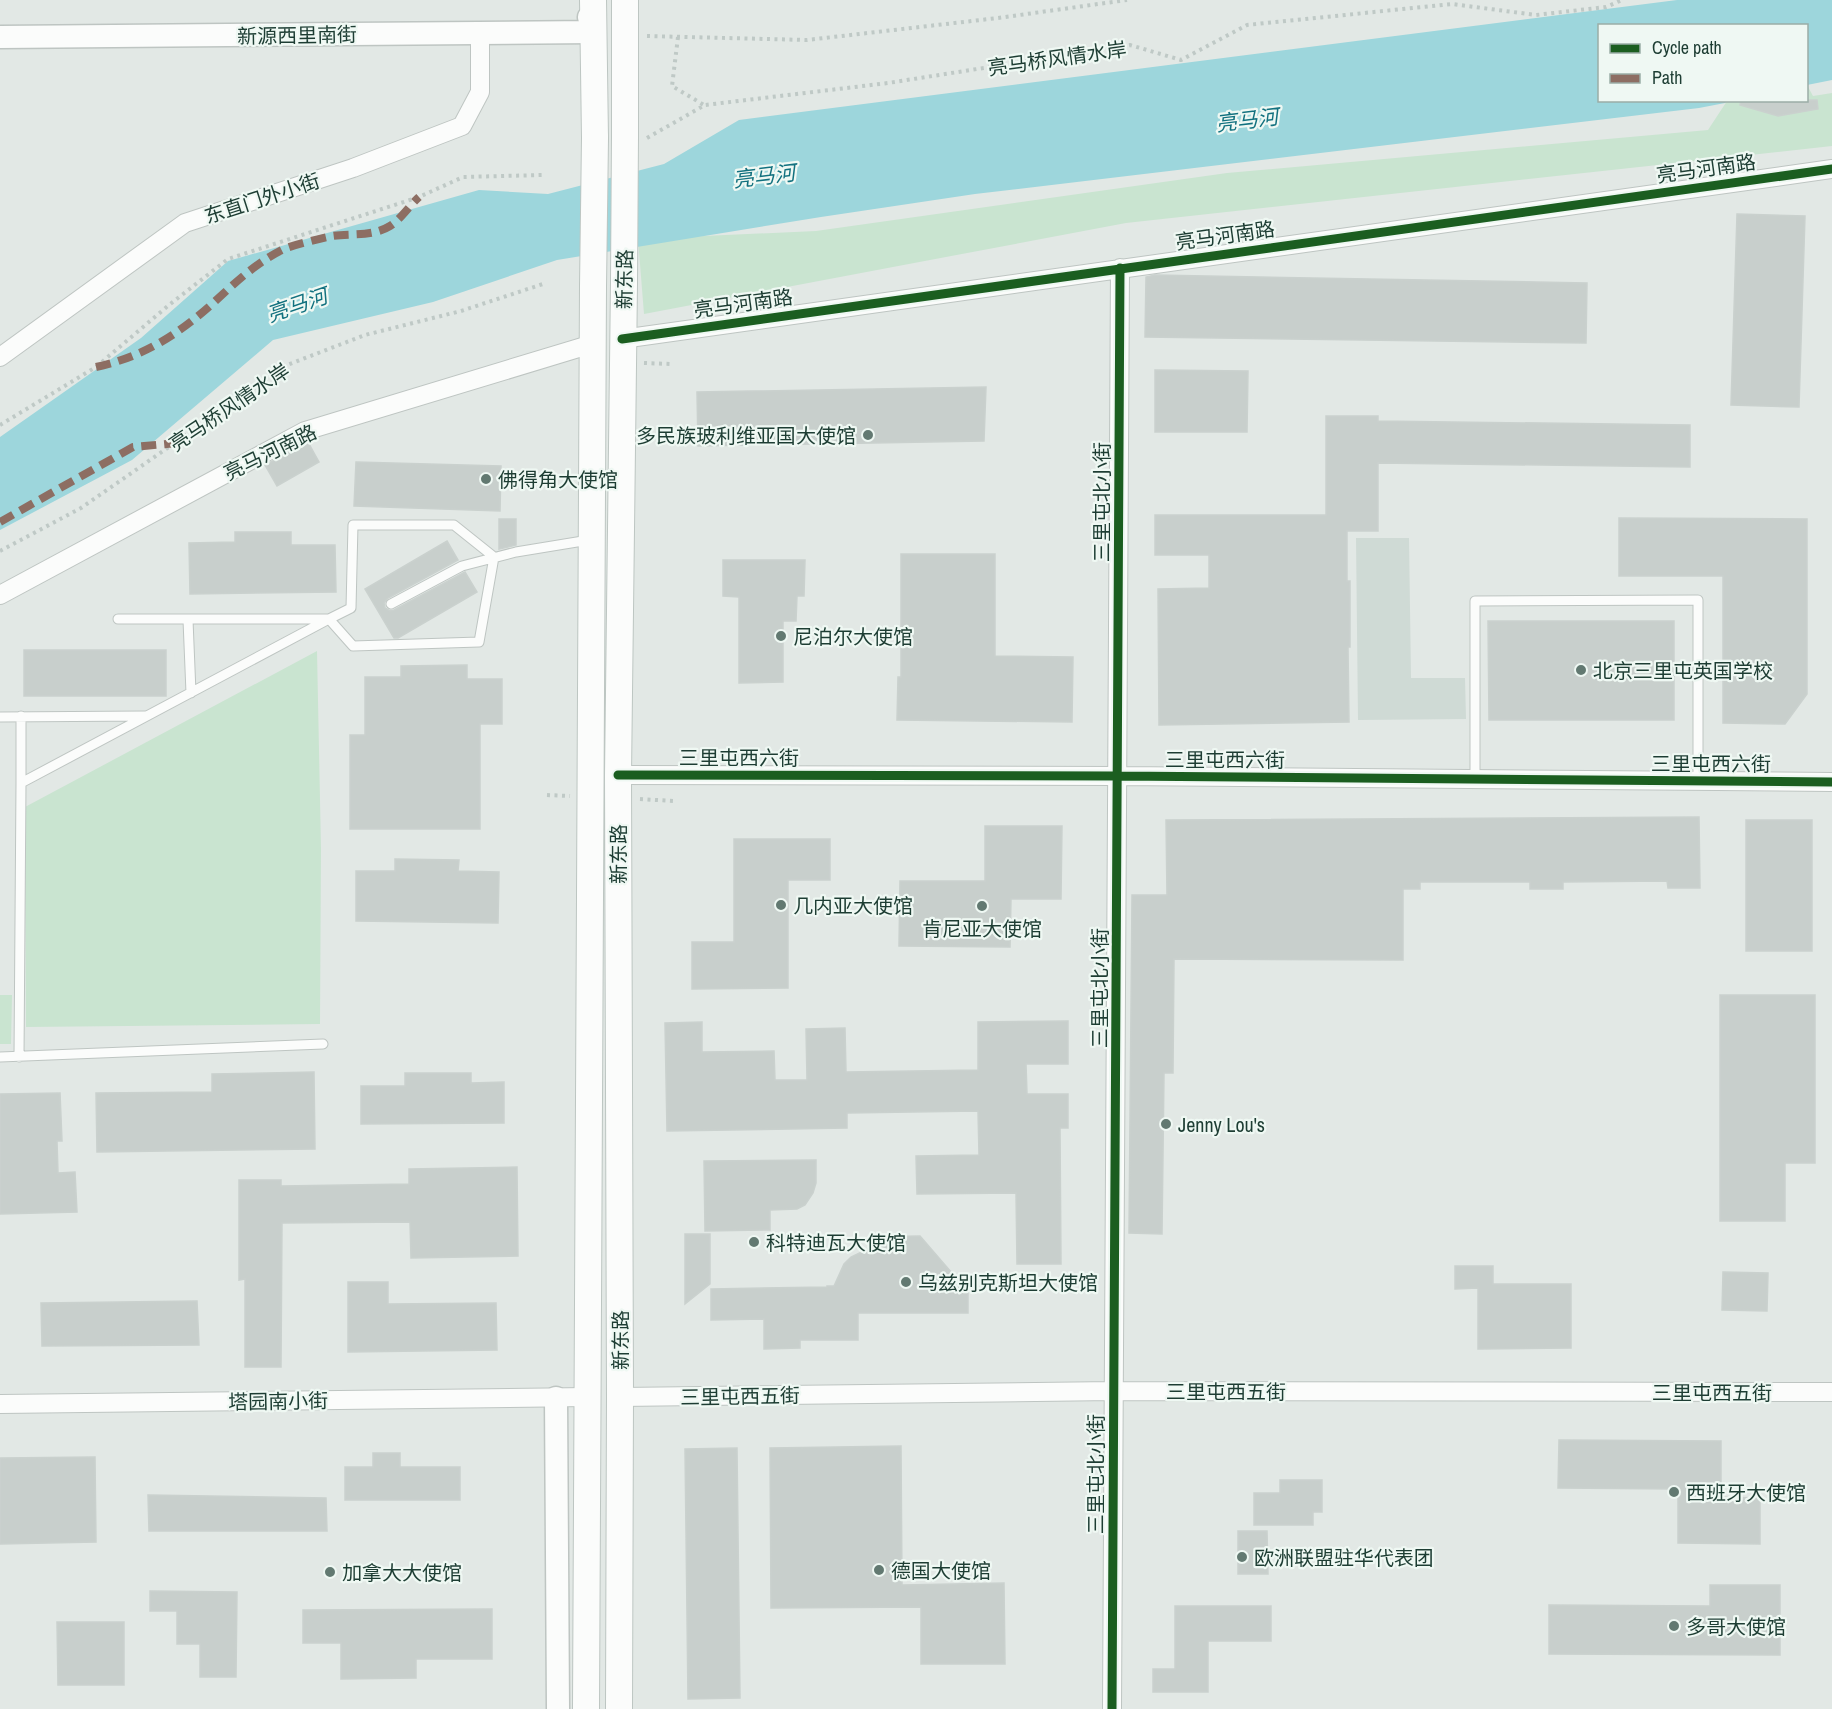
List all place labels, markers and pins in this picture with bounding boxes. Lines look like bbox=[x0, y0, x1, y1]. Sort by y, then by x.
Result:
place label: 多民族玻利维亚国大使馆 bbox=[636, 422, 856, 449]
marker: 多民族玻利维亚国大使馆 bbox=[861, 428, 875, 442]
place label: 佛得角大使馆 bbox=[498, 466, 618, 493]
marker: 佛得角大使馆 bbox=[479, 472, 493, 486]
place label: 尼泊尔大使馆 bbox=[793, 623, 913, 650]
marker: 尼泊尔大使馆 bbox=[774, 629, 788, 643]
place label: 北京三里屯英国学校 bbox=[1593, 657, 1773, 684]
marker: 北京三里屯英国学校 bbox=[1574, 663, 1588, 677]
place label: 几内亚大使馆 bbox=[793, 892, 913, 919]
marker: 几内亚大使馆 bbox=[774, 898, 788, 912]
marker: 肯尼亚大使馆 bbox=[975, 899, 989, 913]
place label: 肯尼亚大使馆 bbox=[922, 915, 1042, 942]
place label: Jenny Lou's bbox=[1178, 1111, 1265, 1138]
marker: Jenny Lou's bbox=[1159, 1117, 1173, 1131]
place label: 科特迪瓦大使馆 bbox=[766, 1229, 906, 1256]
marker: 科特迪瓦大使馆 bbox=[747, 1235, 761, 1249]
place label: 乌兹别克斯坦大使馆 bbox=[918, 1269, 1098, 1296]
marker: 乌兹别克斯坦大使馆 bbox=[899, 1275, 913, 1289]
place label: 西班牙大使馆 bbox=[1686, 1479, 1806, 1506]
marker: 西班牙大使馆 bbox=[1667, 1485, 1681, 1499]
place label: 欧洲联盟驻华代表团 bbox=[1254, 1544, 1434, 1571]
marker: 欧洲联盟驻华代表团 bbox=[1235, 1550, 1249, 1564]
place label: 德国大使馆 bbox=[891, 1557, 991, 1584]
place label: 加拿大大使馆 bbox=[342, 1559, 462, 1586]
marker: 德国大使馆 bbox=[872, 1563, 886, 1577]
marker: 加拿大大使馆 bbox=[323, 1565, 337, 1579]
place label: 多哥大使馆 bbox=[1686, 1613, 1786, 1640]
marker: 多哥大使馆 bbox=[1667, 1619, 1681, 1633]

